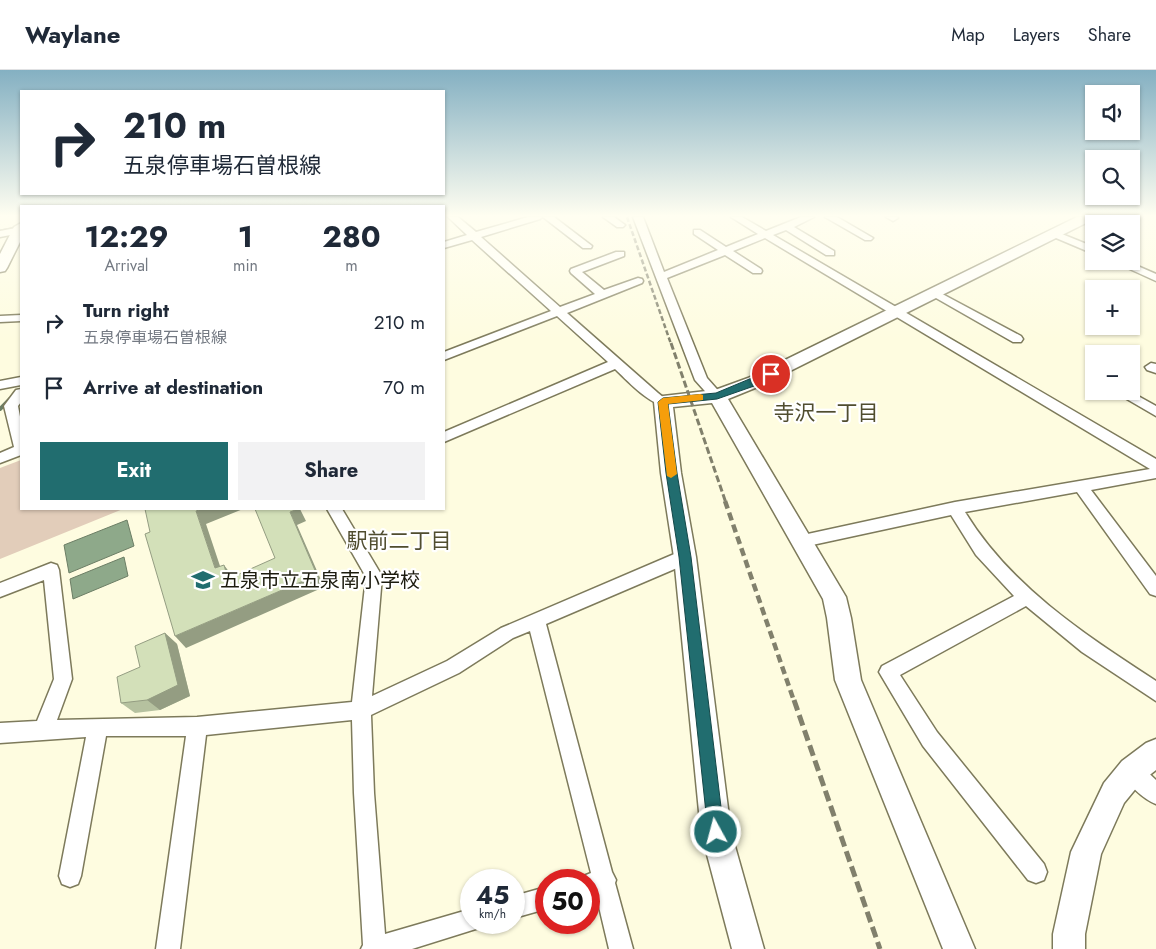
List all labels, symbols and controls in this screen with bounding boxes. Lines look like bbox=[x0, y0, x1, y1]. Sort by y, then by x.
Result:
text: Waylane bbox=[25, 17, 120, 52]
text: Map bbox=[951, 22, 985, 48]
text: Layers bbox=[1013, 22, 1060, 48]
text: Share bbox=[1088, 22, 1131, 48]
map controls bbox=[1085, 85, 1140, 400]
button: sound bbox=[1085, 85, 1140, 140]
text: 210 m bbox=[123, 101, 226, 151]
icon: right bbox=[40, 110, 105, 175]
text: 五泉停車場石曽根線 bbox=[123, 149, 321, 181]
button: search bbox=[1085, 150, 1140, 205]
text: 12:29 bbox=[84, 215, 169, 258]
text: 1 bbox=[238, 215, 253, 258]
text: 280 bbox=[322, 215, 381, 258]
button: layers bbox=[1085, 215, 1140, 270]
text: Arrival bbox=[104, 254, 149, 277]
text: min bbox=[233, 254, 258, 277]
text: m bbox=[345, 254, 358, 277]
button: + bbox=[1085, 280, 1140, 335]
text: Turn right bbox=[83, 297, 169, 324]
icon: right bbox=[40, 309, 68, 337]
text: 210 m bbox=[374, 309, 425, 336]
text: 五泉停車場石曽根線 bbox=[83, 326, 227, 349]
button: − bbox=[1085, 345, 1140, 400]
pin bbox=[750, 353, 792, 395]
icon: arrive bbox=[757, 360, 785, 388]
icon: arrive bbox=[40, 374, 68, 402]
text: Arrive at destination bbox=[83, 374, 263, 401]
text: 70 m bbox=[383, 374, 425, 401]
district label: 寺沢一丁目 bbox=[774, 398, 879, 428]
button: Exit bbox=[40, 442, 228, 500]
button: Share bbox=[238, 442, 425, 500]
district label: 駅前二丁目 bbox=[347, 526, 452, 556]
place label: 五泉市立五泉南小学校 bbox=[220, 566, 420, 595]
school or university icon: 五泉市立五泉南小学校 bbox=[190, 567, 216, 593]
position arrow bbox=[689, 805, 741, 857]
speed limit sign: 50 bbox=[535, 869, 600, 934]
text: 45 bbox=[476, 877, 509, 913]
text: km/h bbox=[479, 905, 506, 923]

